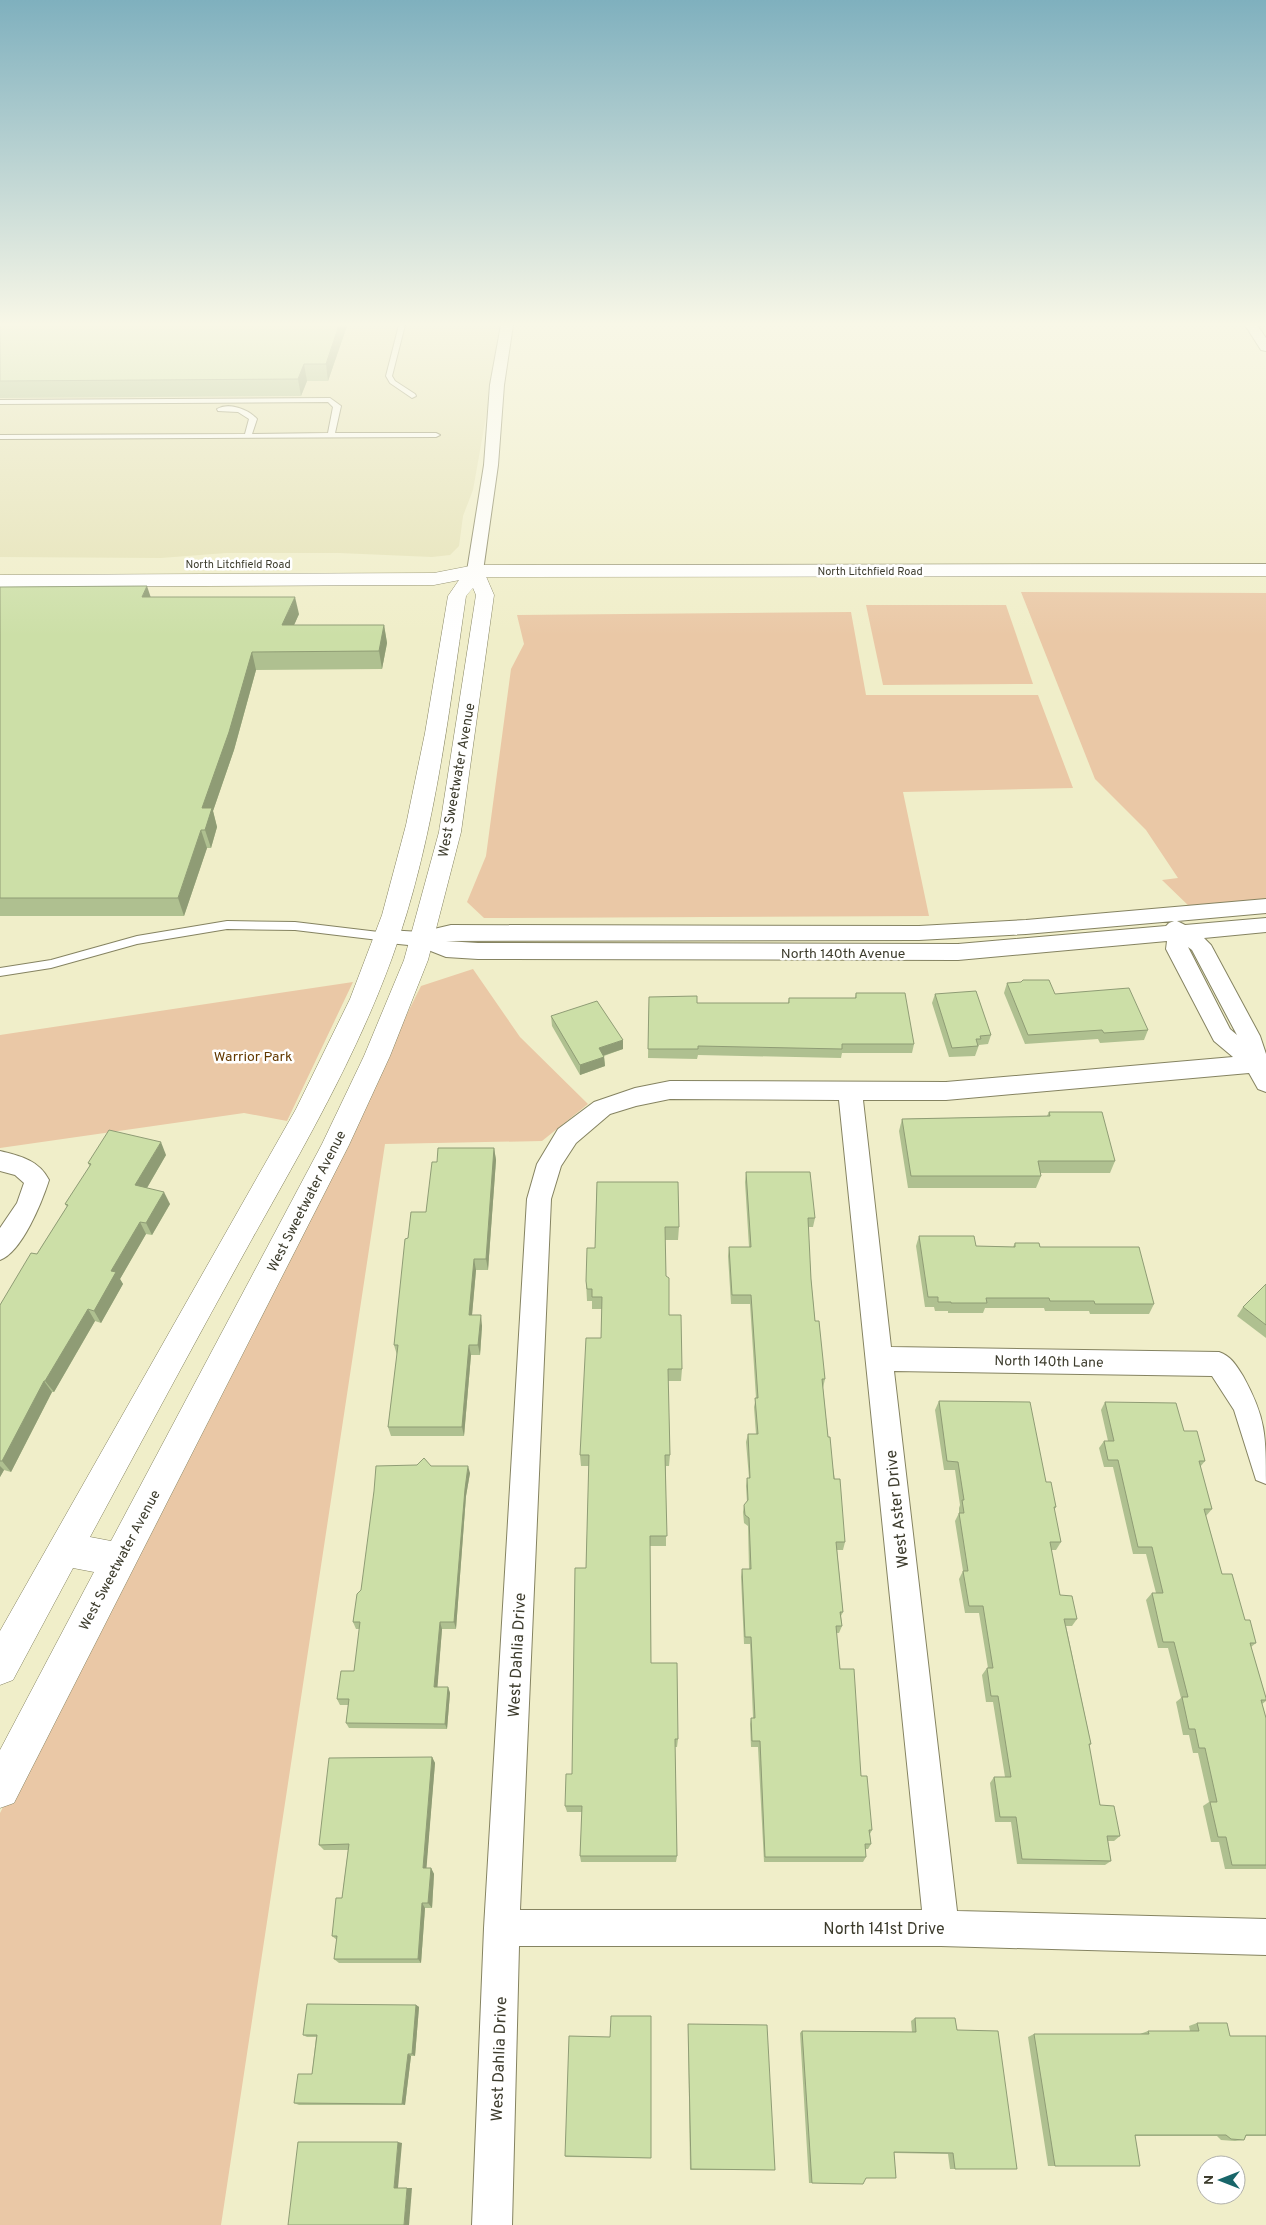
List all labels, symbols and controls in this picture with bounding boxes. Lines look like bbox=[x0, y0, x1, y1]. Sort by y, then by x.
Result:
street label: North Litchfield Road bbox=[185, 558, 291, 572]
street label: North Litchfield Road bbox=[817, 565, 923, 579]
street label: West Sweetwater Avenue bbox=[436, 702, 479, 859]
street label: North 140th Avenue bbox=[781, 946, 905, 963]
park label: Warrior Park bbox=[214, 1049, 292, 1066]
street label: West Sweetwater Avenue bbox=[264, 1128, 350, 1275]
street label: North 140th Lane bbox=[994, 1353, 1104, 1372]
street label: West Aster Drive bbox=[882, 1449, 914, 1569]
street label: West Sweetwater Avenue bbox=[76, 1488, 165, 1634]
street label: West Dahlia Drive bbox=[505, 1592, 531, 1718]
street label: North 141st Drive bbox=[823, 1920, 945, 1940]
street label: West Dahlia Drive bbox=[488, 1996, 512, 2122]
north arrow bbox=[1196, 2155, 1246, 2205]
text: N bbox=[1201, 2175, 1218, 2185]

